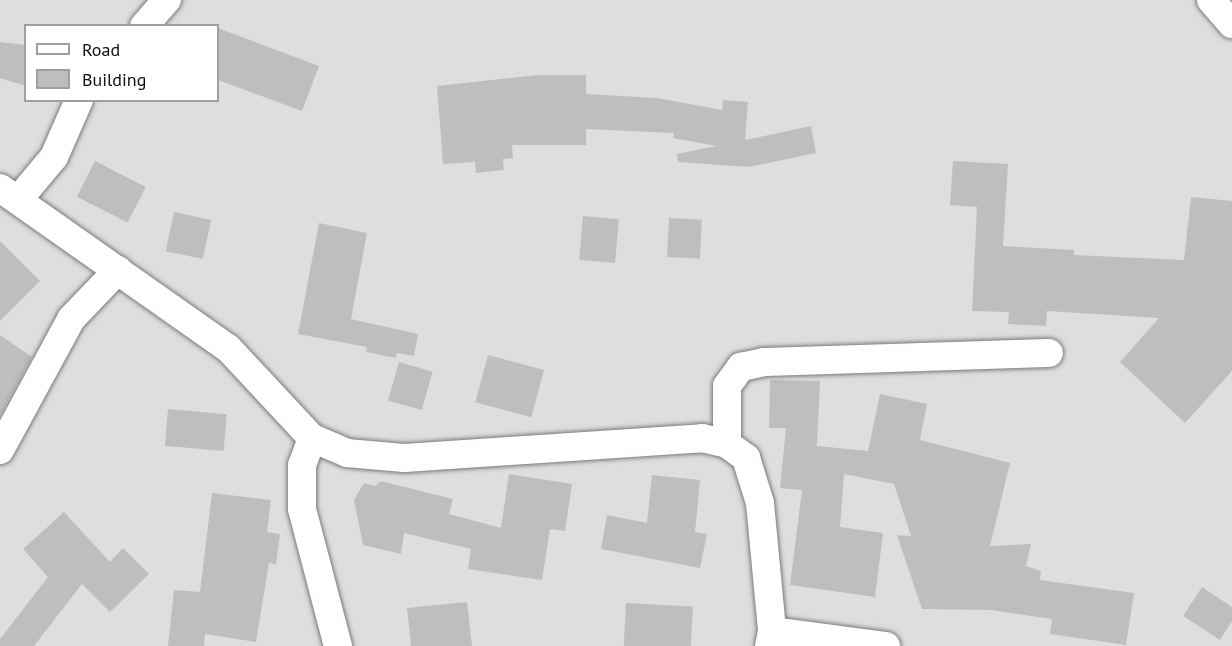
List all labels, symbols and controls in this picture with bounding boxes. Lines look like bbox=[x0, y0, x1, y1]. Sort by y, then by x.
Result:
legend bbox=[24, 24, 219, 102]
text: Road bbox=[82, 38, 120, 61]
text: Building bbox=[82, 68, 146, 91]

